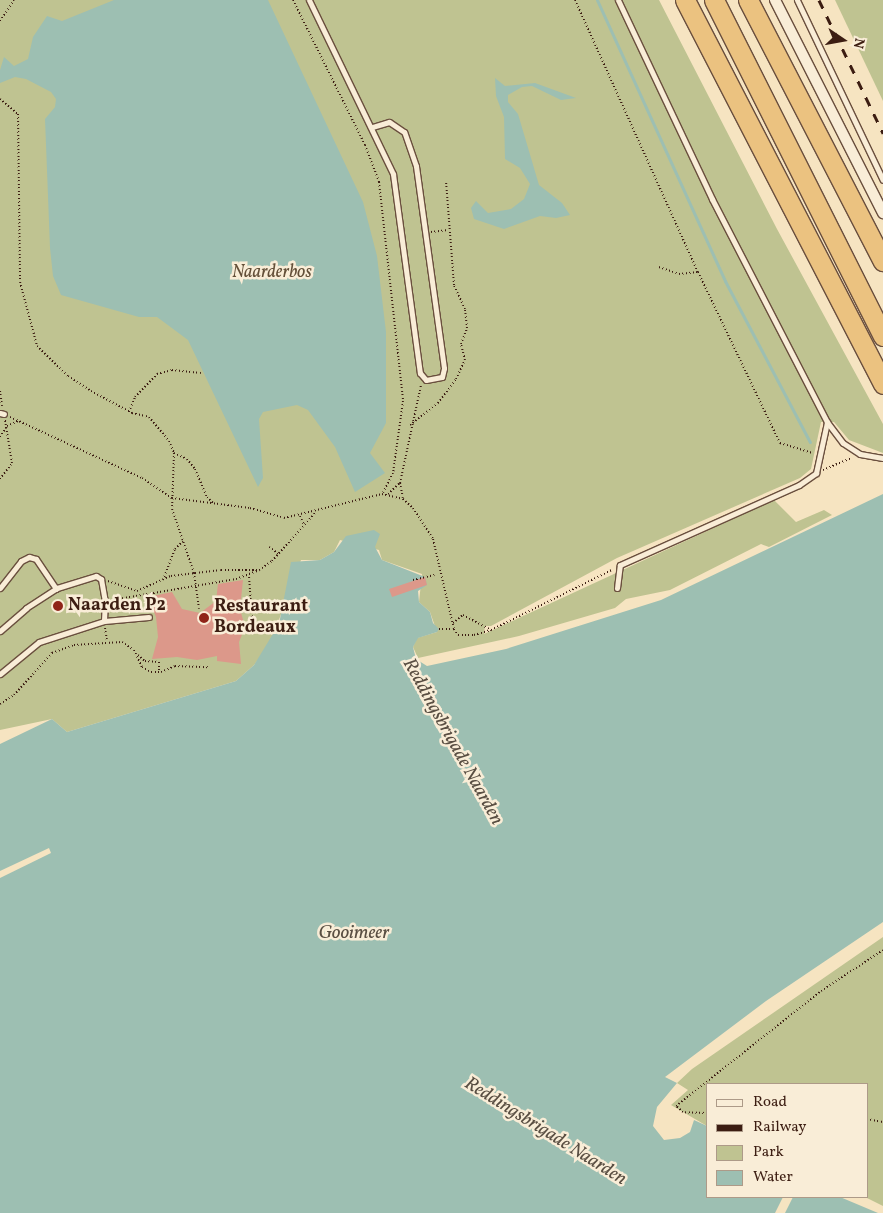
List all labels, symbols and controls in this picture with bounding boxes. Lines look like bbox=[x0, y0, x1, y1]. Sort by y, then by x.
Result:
north arrow bbox=[818, 15, 868, 65]
text: N bbox=[848, 36, 869, 50]
park label: Naarderbos bbox=[232, 262, 312, 284]
place label: Naarden P2 bbox=[68, 595, 166, 617]
place label: Restaurant Bordeaux bbox=[214, 597, 308, 640]
marker: Naarden P2 bbox=[52, 600, 64, 612]
marker: Restaurant Bordeaux bbox=[198, 612, 210, 624]
water label: Reddingsbrigade Naarden bbox=[397, 655, 507, 829]
water label: Gooimeer bbox=[319, 923, 389, 945]
water label: Reddingsbrigade Naarden bbox=[460, 1073, 630, 1191]
legend bbox=[706, 1083, 868, 1198]
text: Road bbox=[753, 1092, 787, 1113]
text: Railway bbox=[753, 1117, 806, 1138]
text: Park bbox=[753, 1142, 784, 1163]
text: Water bbox=[753, 1167, 793, 1188]

